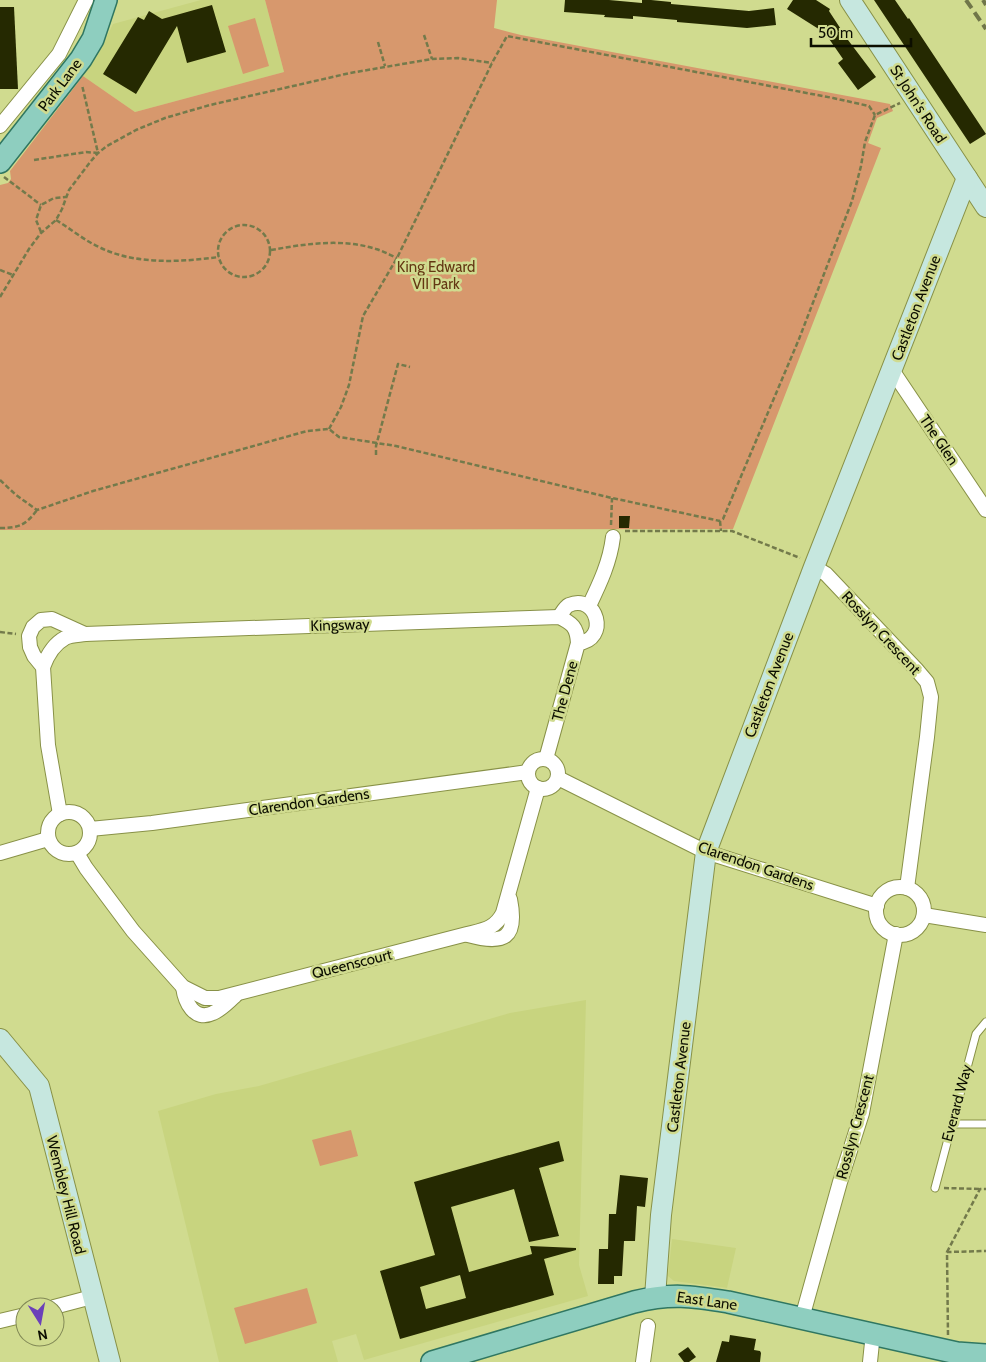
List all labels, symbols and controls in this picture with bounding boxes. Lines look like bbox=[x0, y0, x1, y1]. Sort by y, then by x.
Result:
scale bar bbox=[811, 15, 911, 47]
text: 50 m bbox=[818, 24, 853, 42]
street label: Park Lane bbox=[34, 55, 86, 115]
street label: St John's Road bbox=[886, 62, 950, 146]
street label: Castleton Avenue bbox=[888, 252, 944, 363]
park label: King Edward VII Park bbox=[397, 258, 475, 293]
street label: The Glen bbox=[916, 411, 962, 469]
street label: Rosslyn Crescent bbox=[838, 588, 924, 678]
street label: Kingsway bbox=[310, 615, 370, 635]
street label: Castleton Avenue bbox=[741, 629, 797, 740]
street label: The Dene bbox=[548, 659, 582, 723]
street label: Clarendon Gardens bbox=[248, 785, 370, 819]
street label: Clarendon Gardens bbox=[696, 838, 816, 894]
street label: Queenscourt bbox=[310, 945, 394, 983]
street label: Castleton Avenue bbox=[663, 1020, 695, 1133]
street label: Everard Way bbox=[938, 1062, 976, 1144]
street label: Rosslyn Crescent bbox=[832, 1073, 878, 1181]
street label: Wembley Hill Road bbox=[43, 1134, 89, 1256]
street label: East Lane bbox=[676, 1288, 739, 1314]
north arrow bbox=[15, 1297, 65, 1347]
text: N bbox=[36, 1325, 49, 1345]

